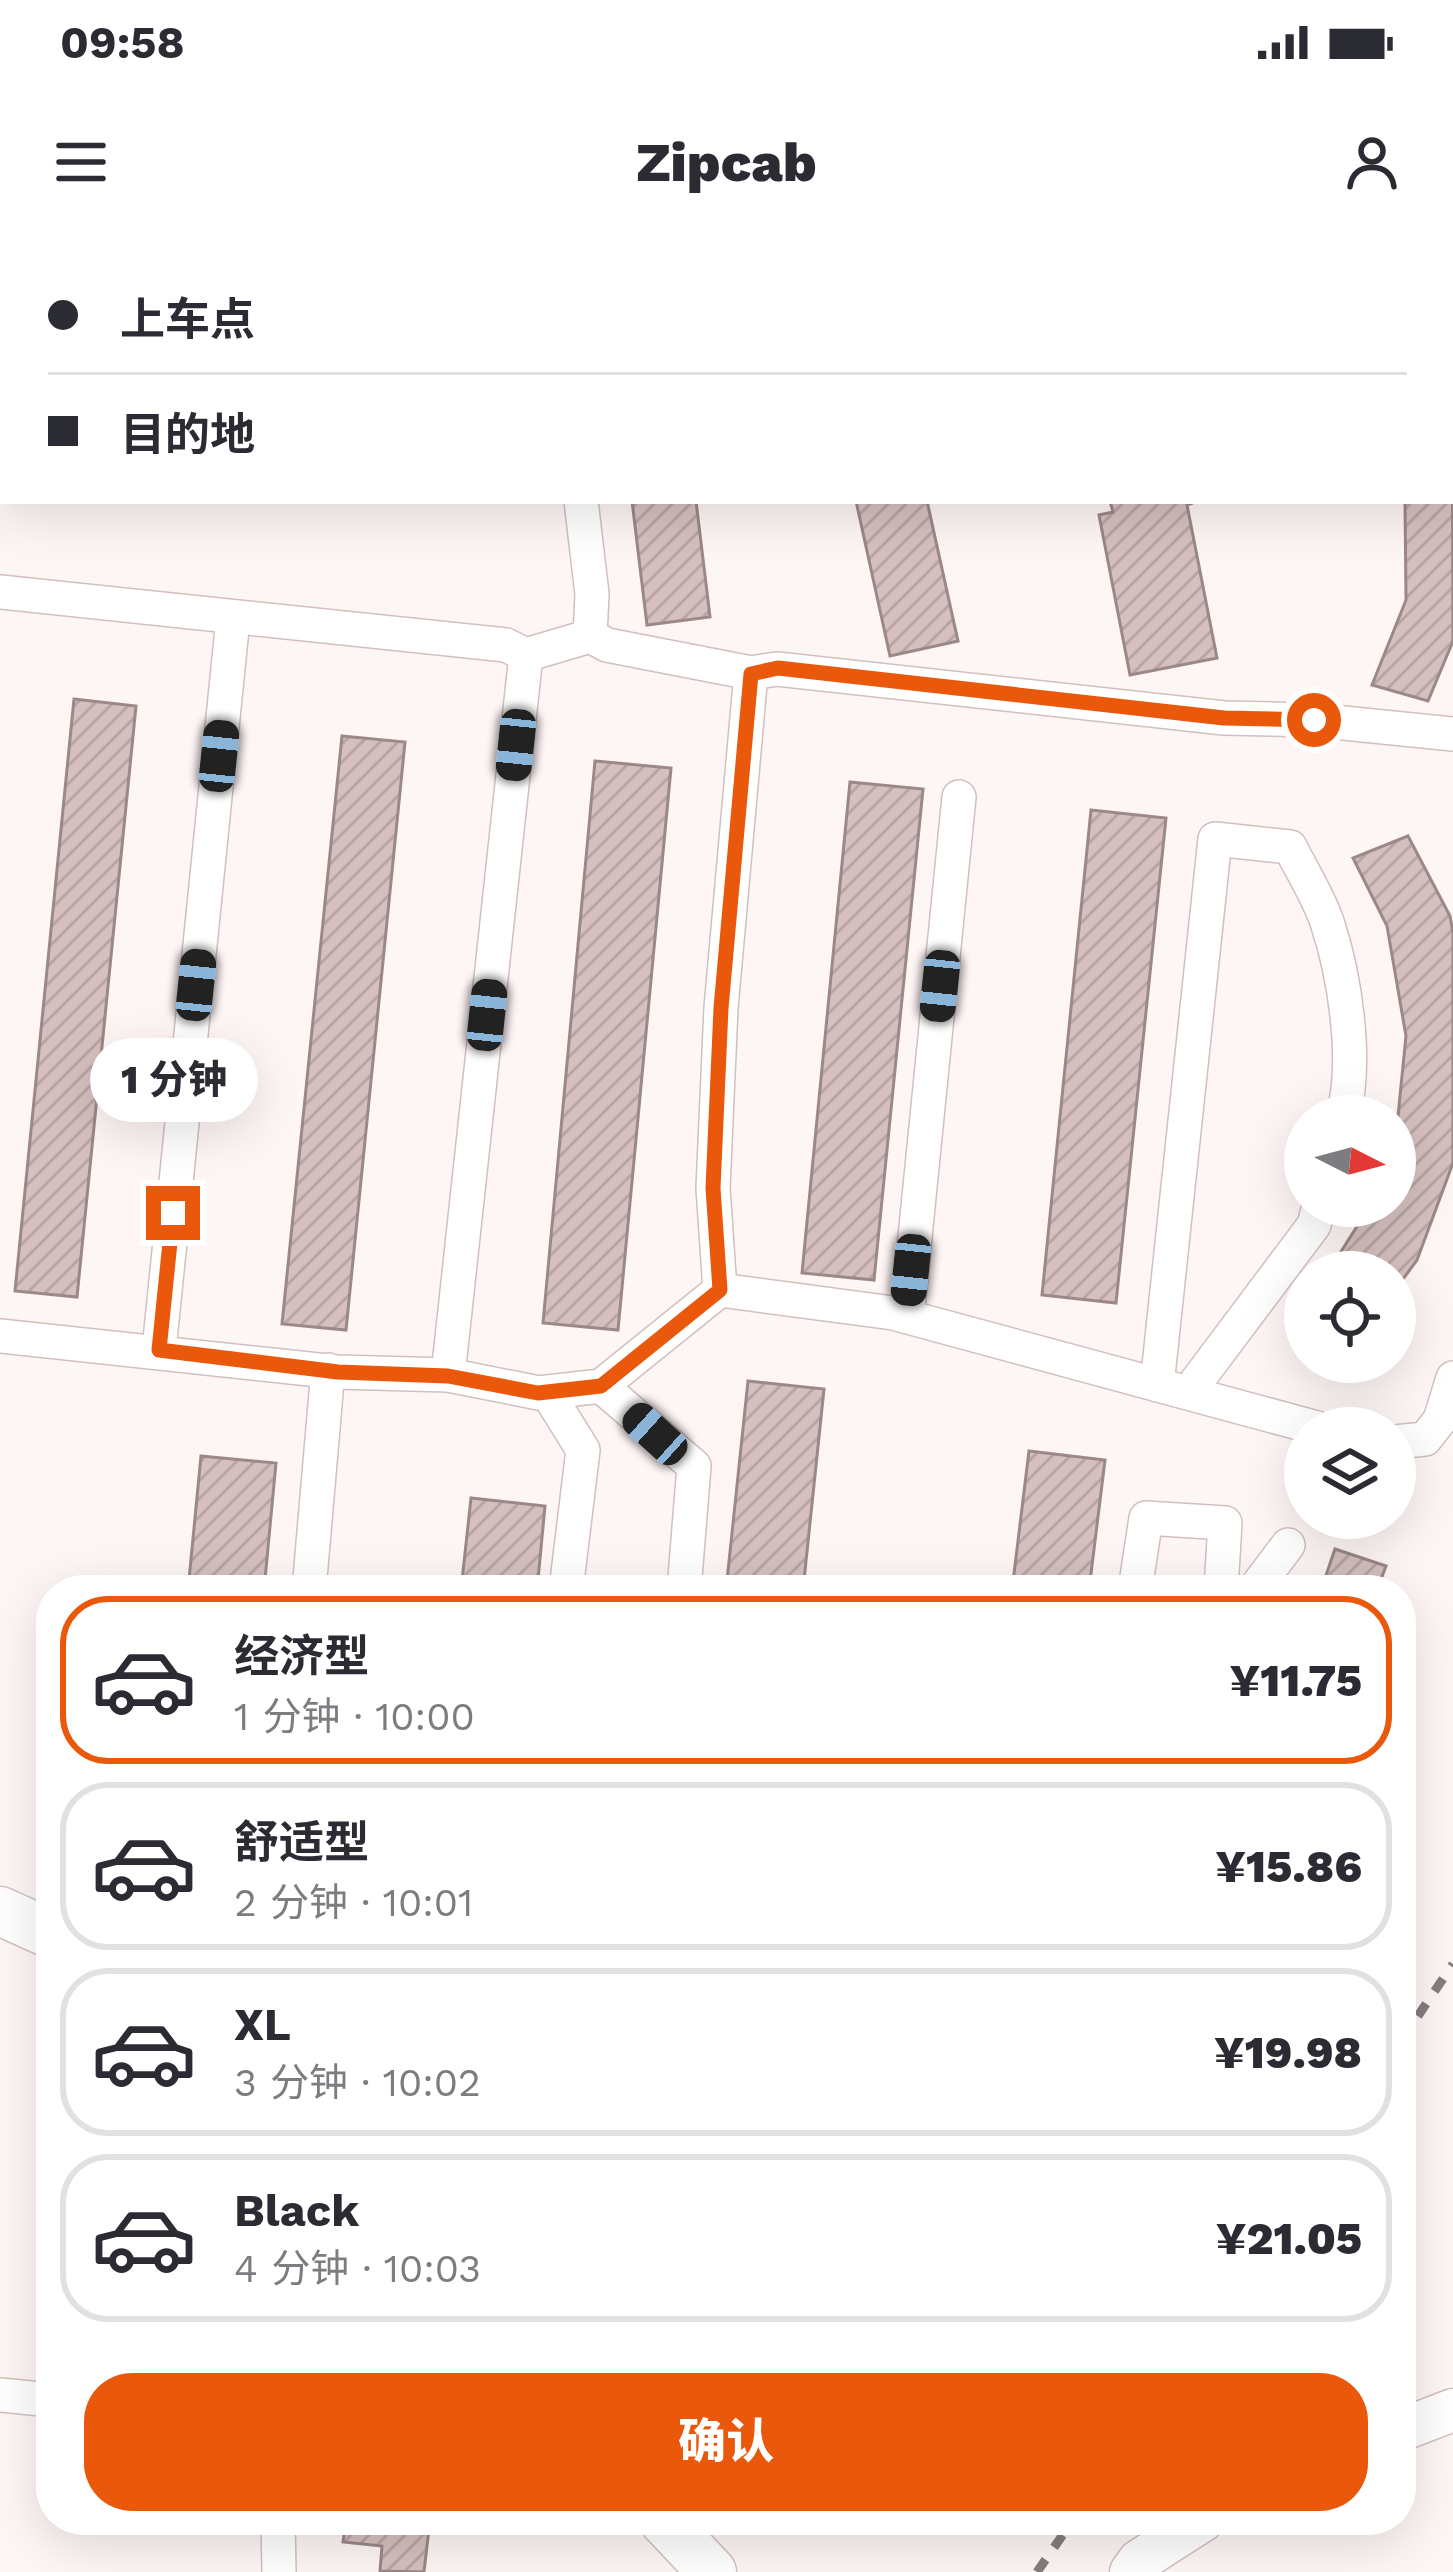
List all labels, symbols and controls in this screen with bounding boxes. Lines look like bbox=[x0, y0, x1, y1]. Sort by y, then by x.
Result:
text: 09:58 bbox=[60, 16, 185, 69]
icon: menu bbox=[48, 129, 114, 195]
icon: person bbox=[1339, 129, 1405, 195]
text: Zipcab bbox=[636, 131, 817, 194]
text: 上车点 bbox=[120, 293, 255, 346]
text: 目的地 bbox=[120, 408, 255, 461]
route start bbox=[1287, 693, 1341, 747]
car bbox=[494, 707, 538, 783]
car bbox=[197, 718, 241, 794]
car bbox=[174, 947, 218, 1023]
car bbox=[918, 948, 962, 1024]
car bbox=[465, 977, 509, 1053]
callout: 1 分钟 bbox=[89, 1039, 257, 1123]
text: 1 分钟 bbox=[121, 1057, 227, 1102]
north arrow bbox=[1284, 1095, 1416, 1227]
map controls bbox=[1284, 1095, 1416, 1539]
route end bbox=[146, 1186, 200, 1240]
car bbox=[889, 1232, 933, 1308]
button: locate bbox=[1284, 1251, 1416, 1383]
car bbox=[616, 1397, 694, 1471]
button: layers bbox=[1284, 1407, 1416, 1539]
icon: car bbox=[90, 1626, 198, 1734]
text: 经济型 bbox=[234, 1630, 369, 1683]
text: ¥11.75 bbox=[1230, 1654, 1362, 1707]
text: 1 分钟 · 10:00 bbox=[234, 1694, 475, 1739]
icon: car bbox=[90, 1812, 198, 1920]
text: 舒适型 bbox=[234, 1816, 369, 1869]
text: ¥15.86 bbox=[1215, 1840, 1362, 1893]
text: 2 分钟 · 10:01 bbox=[234, 1880, 473, 1925]
icon: car bbox=[90, 1998, 198, 2106]
text: XL bbox=[234, 1998, 291, 2051]
text: ¥19.98 bbox=[1214, 2026, 1362, 2079]
text: 3 分钟 · 10:02 bbox=[234, 2060, 481, 2105]
icon: car bbox=[90, 2184, 198, 2292]
text: Black bbox=[234, 2184, 359, 2237]
text: ¥21.05 bbox=[1216, 2212, 1362, 2265]
text: 4 分钟 · 10:03 bbox=[234, 2246, 481, 2291]
button: 确认 bbox=[84, 2373, 1368, 2511]

